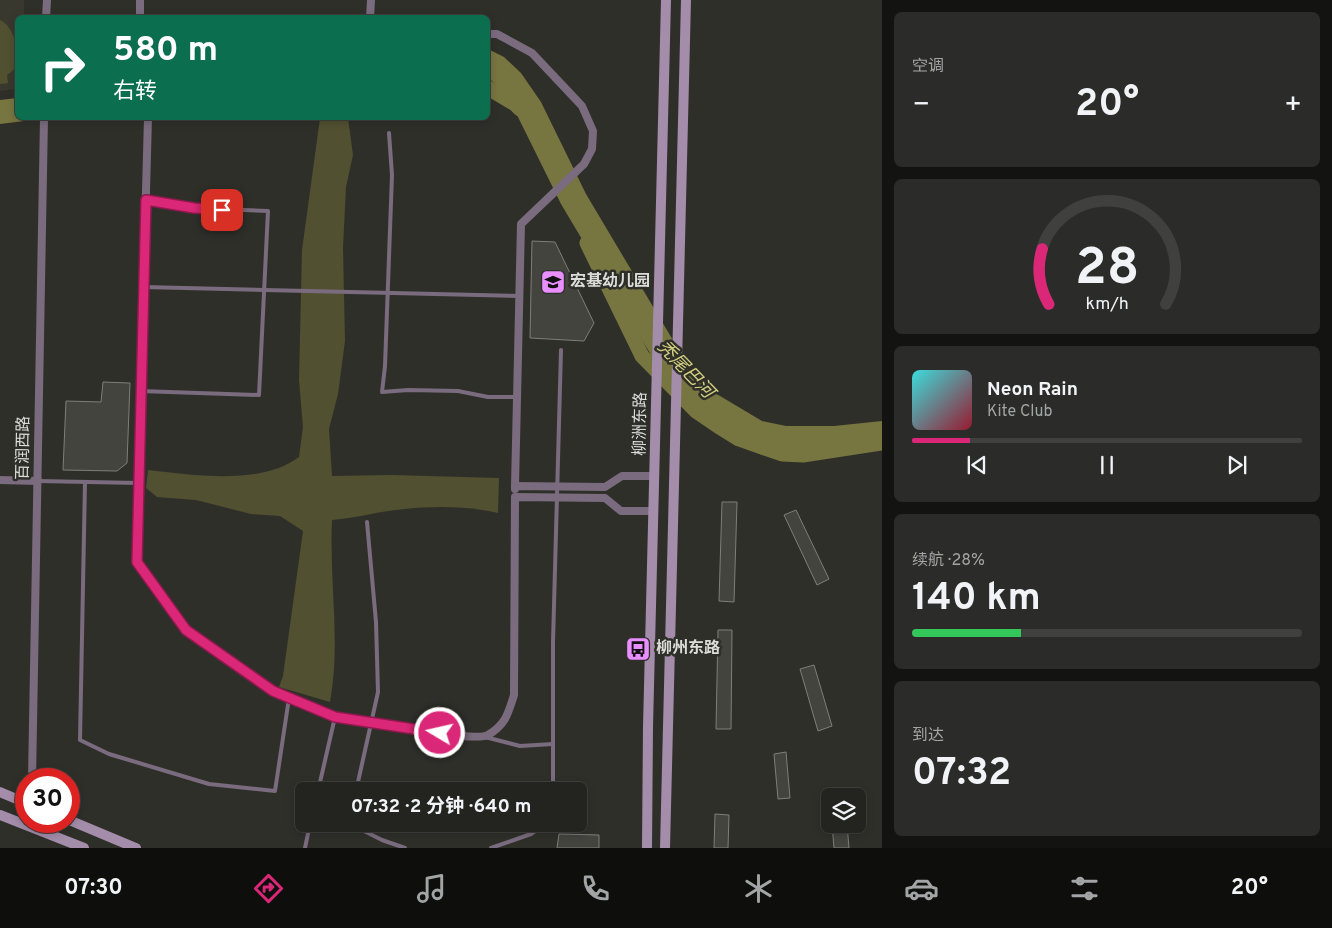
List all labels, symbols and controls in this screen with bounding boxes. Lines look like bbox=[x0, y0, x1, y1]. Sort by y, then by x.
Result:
text: 580 m bbox=[113, 29, 218, 73]
icon: right bbox=[30, 35, 95, 100]
text: 空调 bbox=[912, 57, 944, 77]
text: 右转 bbox=[113, 79, 157, 106]
text: 20° bbox=[1075, 81, 1139, 130]
text: − bbox=[912, 88, 930, 124]
text: + bbox=[1284, 88, 1302, 124]
pin bbox=[201, 189, 243, 231]
icon: arrive bbox=[208, 196, 236, 224]
text: 28 bbox=[1075, 237, 1139, 303]
school or university icon: 宏基幼儿园 bbox=[540, 269, 566, 295]
place label: 宏基幼儿园 bbox=[570, 271, 650, 292]
text: km/h bbox=[1085, 293, 1129, 316]
water label: 秃尾巴河 bbox=[652, 336, 720, 406]
text: Neon Rain bbox=[987, 378, 1078, 402]
street label: 柳洲东路 bbox=[630, 392, 652, 456]
text: Kite Club bbox=[987, 402, 1052, 422]
street label: 百润西路 bbox=[13, 416, 35, 480]
icon: previous bbox=[963, 451, 991, 479]
icon: pause bbox=[1093, 451, 1121, 479]
icon: next bbox=[1223, 451, 1251, 479]
text: 续航 · 28% bbox=[912, 551, 985, 571]
text: 140 km bbox=[912, 575, 1041, 624]
bus stop icon: 柳州东路 bbox=[625, 636, 651, 662]
place label: 柳州东路 bbox=[656, 638, 720, 659]
position arrow bbox=[413, 706, 465, 758]
text: 到达 bbox=[912, 726, 944, 746]
text: 07:32 bbox=[912, 750, 1011, 799]
speed limit sign: 30 bbox=[15, 768, 80, 833]
map controls bbox=[821, 788, 866, 833]
button: layers bbox=[821, 788, 866, 833]
text: 07:32 · 2 分钟 · 640 m bbox=[351, 795, 531, 819]
icon: directions bbox=[251, 871, 286, 906]
icon: music bbox=[414, 871, 449, 906]
icon: phone bbox=[578, 871, 613, 906]
icon: climate bbox=[741, 871, 776, 906]
icon: car bbox=[904, 871, 939, 906]
icon: filters bbox=[1067, 871, 1102, 906]
text: 07:30 bbox=[64, 875, 123, 902]
text: 20° bbox=[1231, 875, 1268, 902]

